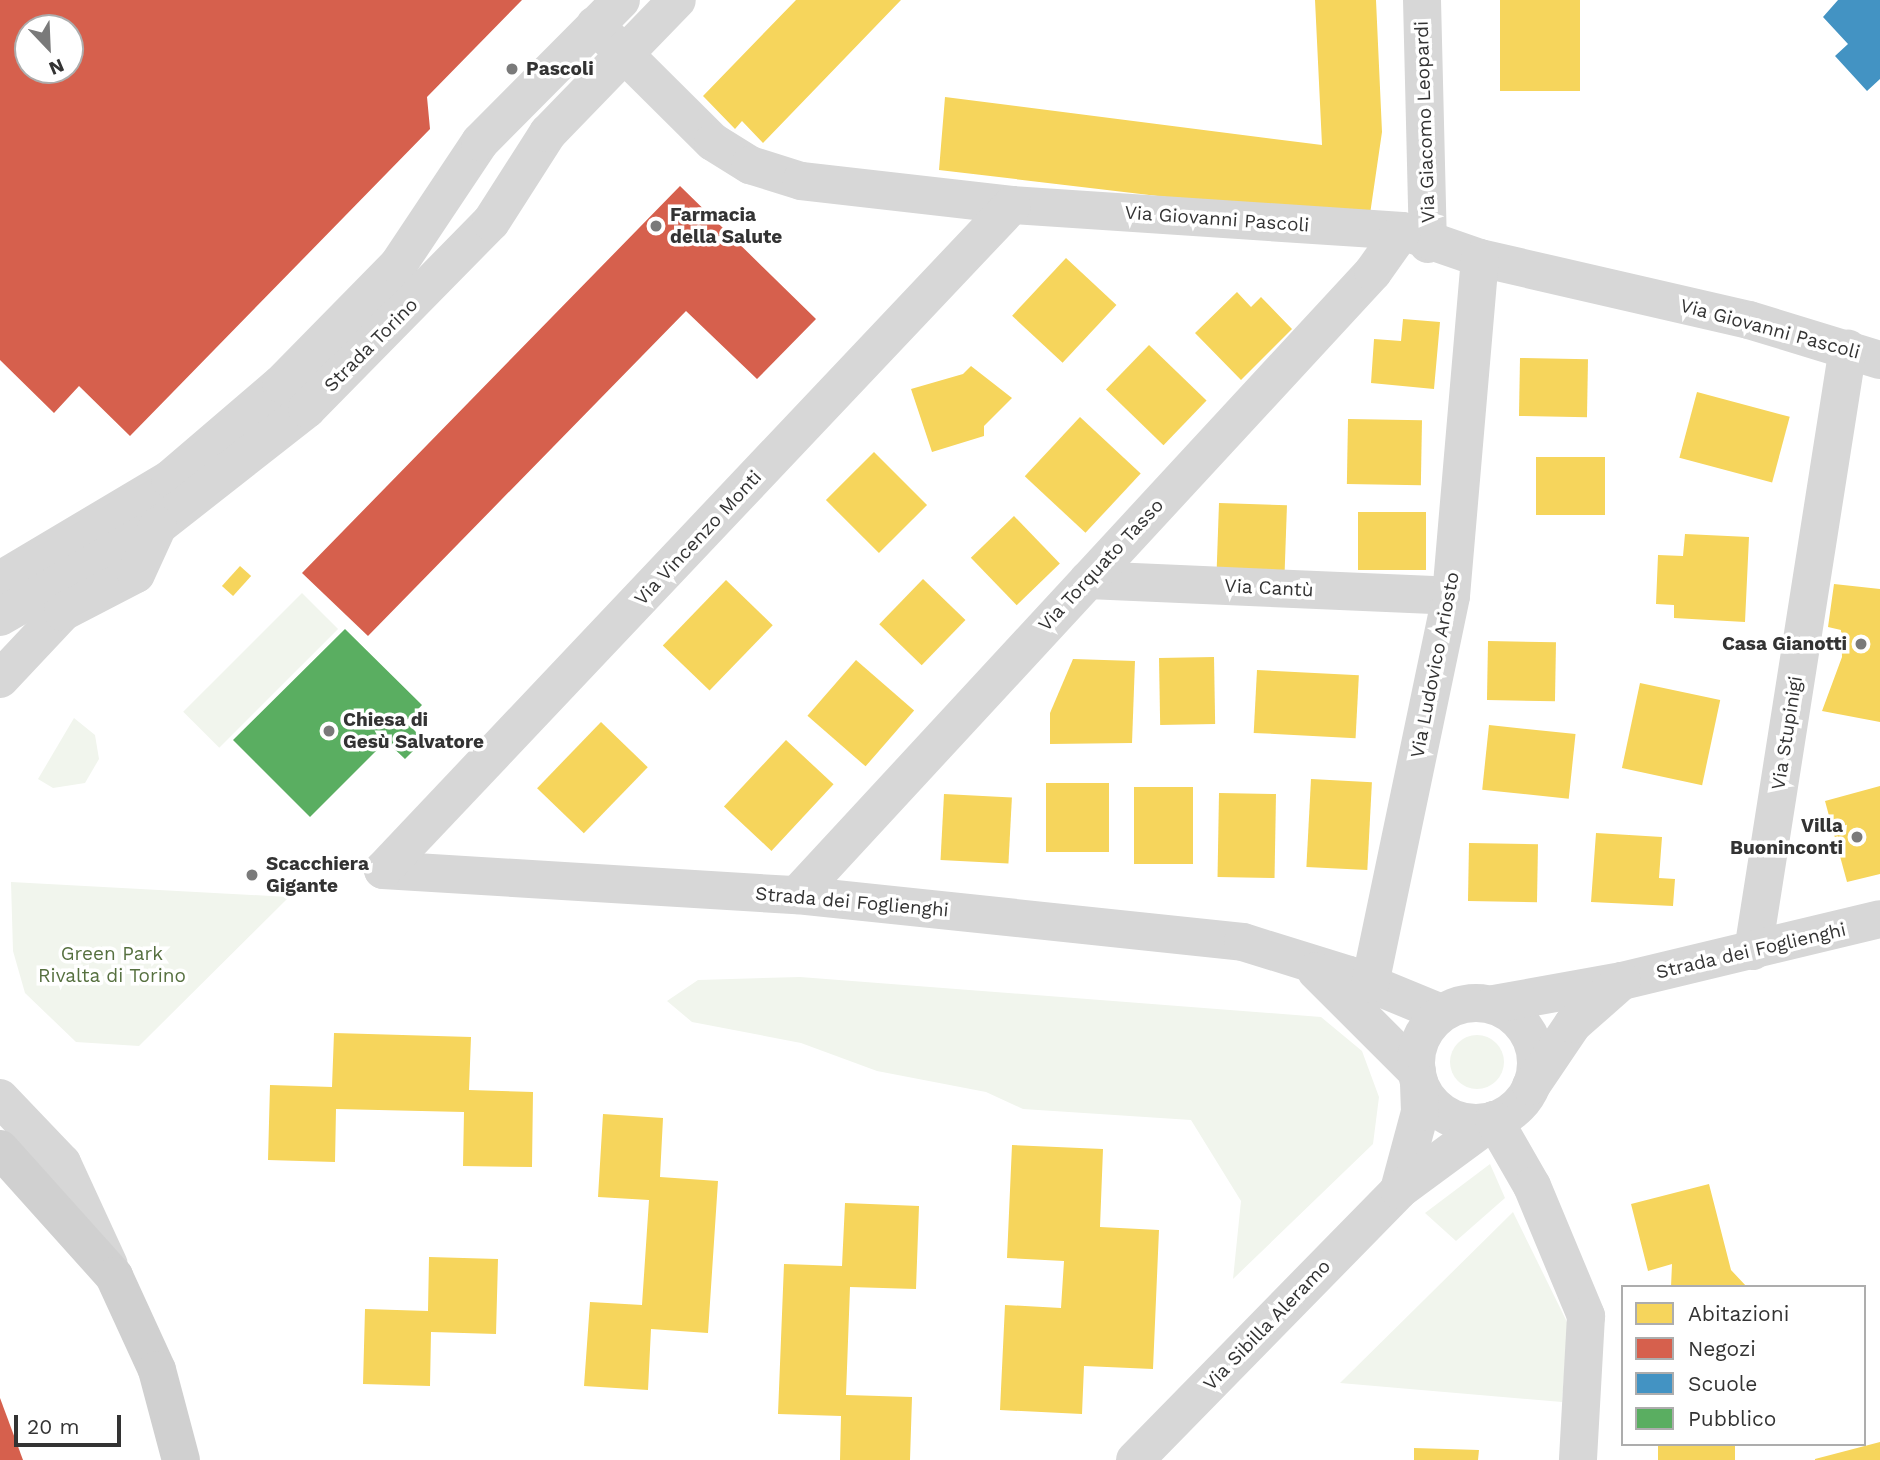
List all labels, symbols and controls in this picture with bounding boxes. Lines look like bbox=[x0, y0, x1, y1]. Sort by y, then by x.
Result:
north arrow bbox=[14, 14, 84, 84]
street label: Via Giacomo Leopardi bbox=[1410, 20, 1440, 224]
text: N bbox=[46, 54, 68, 80]
place label: Pascoli bbox=[526, 58, 594, 80]
marker: Pascoli bbox=[504, 61, 520, 77]
street label: Via Giovanni Pascoli bbox=[1124, 201, 1310, 237]
place label: Farmacia della Salute bbox=[670, 204, 782, 248]
marker: Farmacia della Salute bbox=[648, 218, 664, 234]
street label: Strada Torino bbox=[319, 293, 423, 397]
street label: Via Giovanni Pascoli bbox=[1677, 294, 1863, 364]
street label: Via Vincenzo Monti bbox=[629, 465, 767, 611]
street label: Via Torquato Tasso bbox=[1033, 493, 1169, 637]
street label: Via Ludovico Ariosto bbox=[1406, 569, 1464, 761]
street label: Via Cantù bbox=[1224, 574, 1314, 602]
place label: Casa Gianotti bbox=[1722, 633, 1847, 655]
marker: Casa Gianotti bbox=[1853, 636, 1869, 652]
street label: Via Stupinigi bbox=[1767, 674, 1807, 792]
place label: Chiesa di Gesù Salvatore bbox=[343, 709, 484, 753]
marker: Chiesa di Gesù Salvatore bbox=[321, 723, 337, 739]
place label: Villa Buoninconti bbox=[1730, 815, 1843, 859]
marker: Villa Buoninconti bbox=[1849, 829, 1865, 845]
place label: Scacchiera Gigante bbox=[266, 853, 369, 897]
marker: Scacchiera Gigante bbox=[244, 867, 260, 883]
street label: Strada dei Foglienghi bbox=[754, 882, 950, 922]
street label: Strada dei Foglienghi bbox=[1654, 918, 1848, 984]
park label: Green Park Rivalta di Torino bbox=[38, 943, 186, 987]
street label: Via Sibilla Aleramo bbox=[1198, 1254, 1336, 1396]
legend bbox=[1621, 1285, 1866, 1446]
text: Abitazioni bbox=[1688, 1301, 1789, 1326]
text: Negozi bbox=[1688, 1336, 1756, 1361]
text: Scuole bbox=[1688, 1371, 1757, 1396]
scale bar bbox=[18, 1400, 124, 1444]
text: Pubblico bbox=[1688, 1406, 1776, 1431]
text: 20 m bbox=[27, 1414, 79, 1439]

